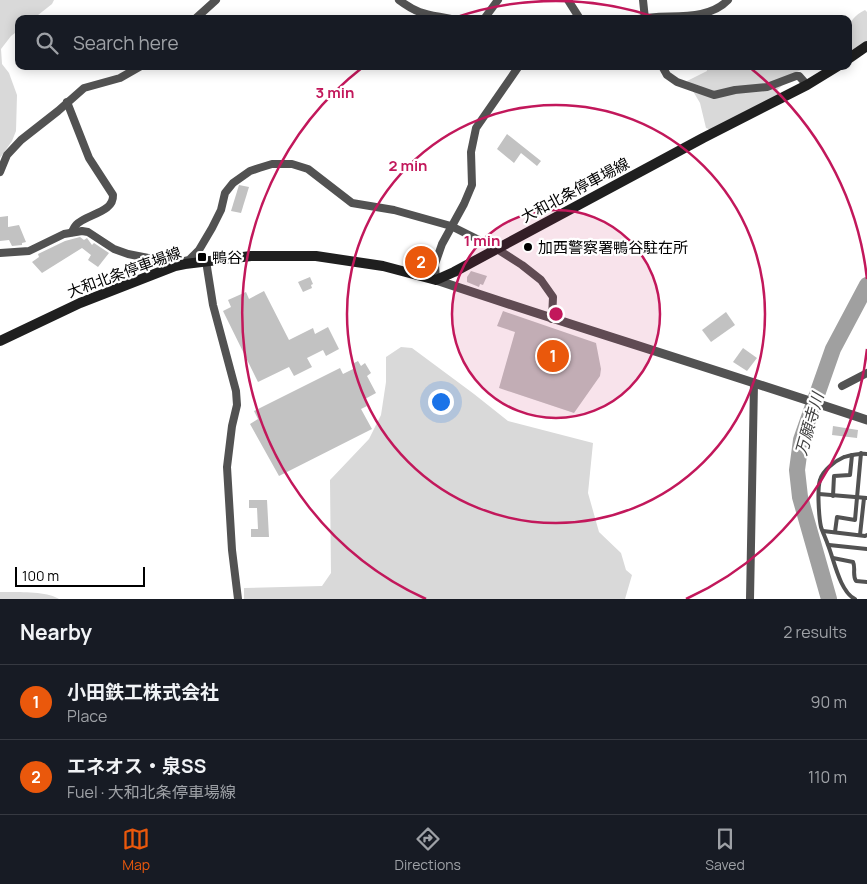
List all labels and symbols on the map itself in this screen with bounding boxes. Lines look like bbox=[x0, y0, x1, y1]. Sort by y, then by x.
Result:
text: 3 min bbox=[316, 82, 354, 103]
street label: 大和北条停車場線 bbox=[517, 153, 633, 227]
text: 2 min bbox=[388, 155, 428, 176]
text: 1 min bbox=[464, 230, 500, 251]
place label: 加西警察署鴨谷駐在所 bbox=[538, 237, 688, 258]
marker: 加西警察署鴨谷駐在所 bbox=[522, 241, 534, 253]
street label: 大和北条停車場線 bbox=[64, 242, 184, 302]
pin: 2 bbox=[405, 243, 437, 281]
place label: 鴨谷 bbox=[212, 247, 242, 268]
marker: 鴨谷 bbox=[196, 251, 208, 263]
centre of rings bbox=[547, 305, 565, 323]
pin: 1 bbox=[537, 337, 569, 375]
water label: 万願寺川 bbox=[790, 388, 829, 458]
your location bbox=[428, 389, 454, 415]
scale bar bbox=[15, 564, 145, 587]

